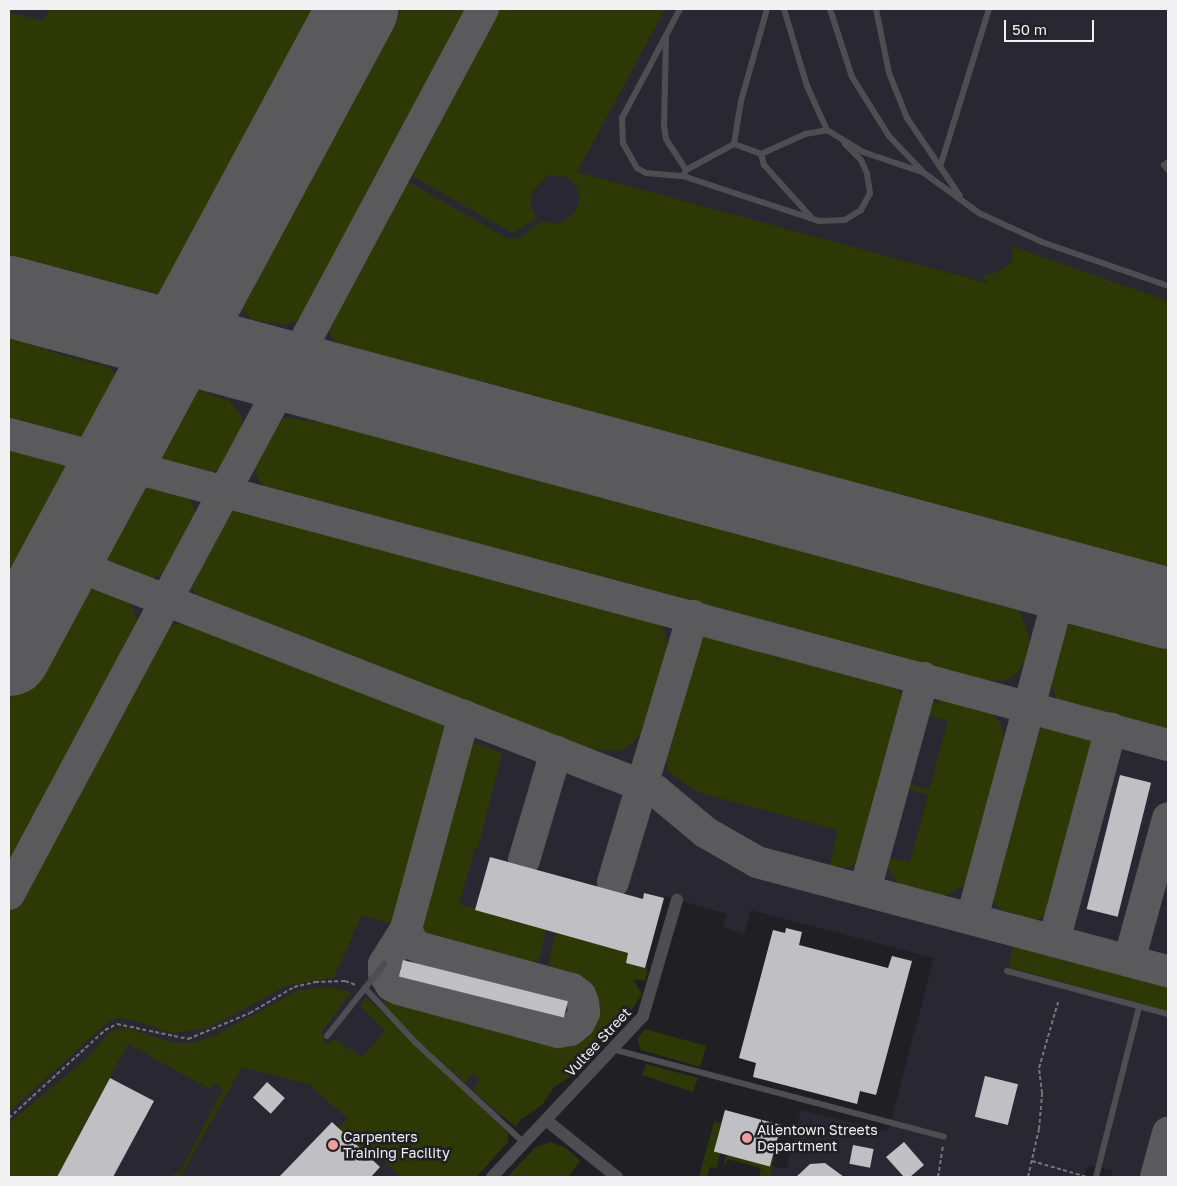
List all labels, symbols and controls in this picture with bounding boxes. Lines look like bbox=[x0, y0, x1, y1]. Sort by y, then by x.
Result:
scale bar bbox=[1007, 10, 1097, 42]
text: 50 m bbox=[1012, 20, 1047, 38]
street label: Vultee Street bbox=[562, 1004, 634, 1080]
place label: Allentown Streets Department bbox=[757, 1122, 878, 1154]
place label: Carpenters Training Facility bbox=[343, 1129, 450, 1162]
marker: Allentown Streets Department bbox=[741, 1132, 753, 1144]
marker: Carpenters Training Facility bbox=[327, 1139, 339, 1151]

